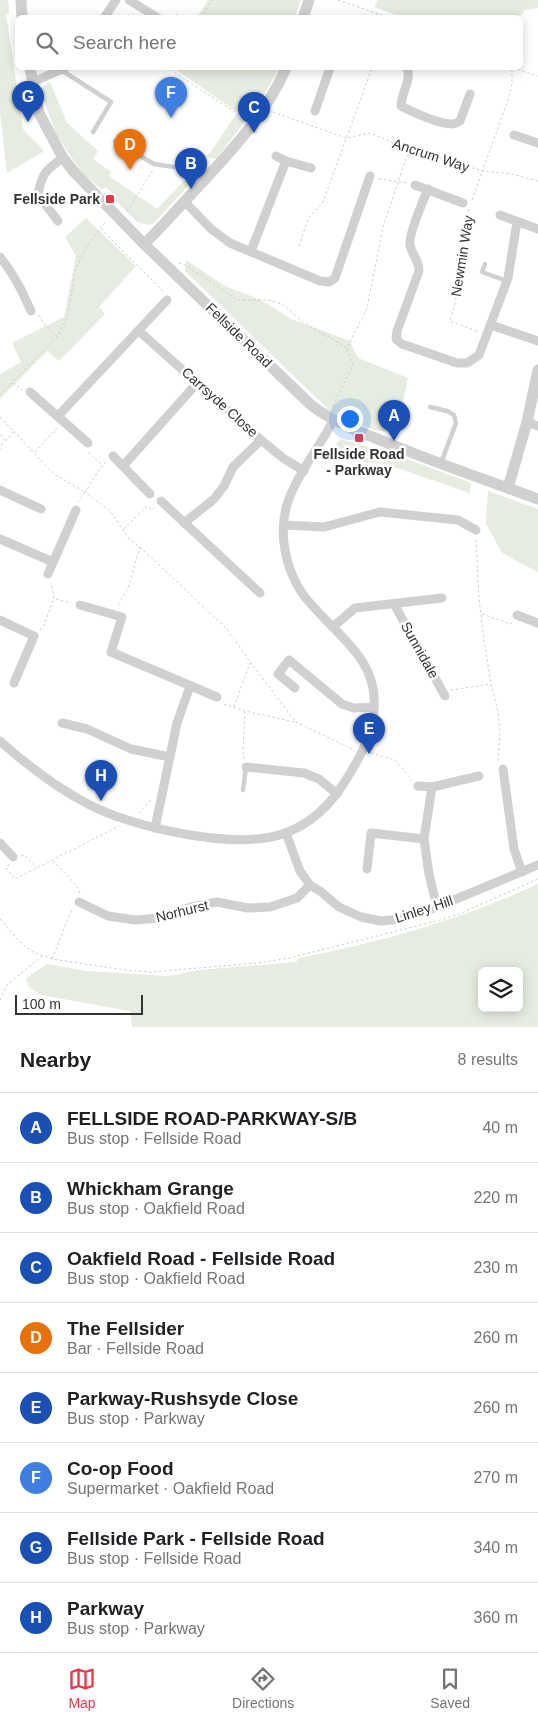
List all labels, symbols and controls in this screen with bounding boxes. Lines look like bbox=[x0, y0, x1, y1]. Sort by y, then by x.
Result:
search box bbox=[15, 15, 523, 70]
icon: search bbox=[33, 29, 61, 57]
text: Search here bbox=[73, 32, 177, 53]
pin: F bbox=[155, 77, 187, 118]
pin: G bbox=[12, 81, 44, 122]
pin: C bbox=[238, 92, 270, 133]
pin: D bbox=[114, 129, 146, 170]
street label: Ancrum Way bbox=[391, 135, 471, 175]
pin: B bbox=[175, 148, 207, 189]
place label: Fellside Park bbox=[14, 191, 100, 207]
marker: Fellside Park bbox=[104, 193, 116, 205]
street label: Newmin Way bbox=[448, 214, 476, 298]
street label: Fellside Road bbox=[203, 300, 275, 370]
street label: Carrsyde Close bbox=[179, 364, 261, 440]
pin: A bbox=[378, 400, 410, 441]
your location bbox=[337, 406, 363, 432]
marker: Fellside Road - Parkway bbox=[353, 432, 365, 444]
place label: Fellside Road - Parkway bbox=[313, 446, 405, 478]
street label: Sunnidale bbox=[398, 619, 442, 681]
pin: E bbox=[353, 713, 385, 754]
pin: H bbox=[85, 760, 117, 801]
street label: Linley Hill bbox=[393, 892, 455, 926]
street label: Norhurst bbox=[154, 897, 210, 925]
map controls bbox=[478, 967, 523, 1012]
button: layers bbox=[478, 967, 523, 1012]
scale bar bbox=[15, 992, 142, 1015]
text: 100 m bbox=[22, 996, 61, 1012]
text: Nearby bbox=[20, 1048, 91, 1071]
text: 8 results bbox=[458, 1051, 518, 1068]
text: FELLSIDE ROAD-PARKWAY-S/B bbox=[67, 1108, 357, 1129]
text: A bbox=[30, 1119, 42, 1136]
text: 40 m bbox=[482, 1119, 518, 1136]
text: Bus stop · Fellside Road bbox=[67, 1130, 241, 1147]
text: Whickham Grange bbox=[67, 1178, 234, 1199]
text: B bbox=[30, 1189, 42, 1206]
text: 220 m bbox=[474, 1189, 518, 1206]
text: Bus stop · Oakfield Road bbox=[67, 1200, 245, 1217]
text: Oakfield Road - Fellside Road bbox=[67, 1248, 335, 1269]
text: C bbox=[30, 1259, 42, 1276]
text: 230 m bbox=[474, 1259, 518, 1276]
text: Bus stop · Oakfield Road bbox=[67, 1270, 245, 1287]
text: The Fellsider bbox=[67, 1318, 184, 1339]
text: D bbox=[30, 1329, 42, 1346]
text: 260 m bbox=[474, 1329, 518, 1346]
text: Bar · Fellside Road bbox=[67, 1340, 204, 1357]
text: Parkway-Rushsyde Close bbox=[67, 1388, 298, 1409]
text: E bbox=[31, 1399, 41, 1416]
text: 260 m bbox=[474, 1399, 518, 1416]
text: Bus stop · Parkway bbox=[67, 1410, 205, 1427]
text: Co-op Food bbox=[67, 1458, 174, 1479]
text: F bbox=[31, 1469, 41, 1486]
text: 270 m bbox=[474, 1469, 518, 1486]
text: Supermarket · Oakfield Road bbox=[67, 1480, 274, 1497]
text: Fellside Park - Fellside Road bbox=[67, 1528, 325, 1549]
text: G bbox=[30, 1539, 42, 1556]
text: 340 m bbox=[474, 1539, 518, 1556]
text: Bus stop · Fellside Road bbox=[67, 1550, 241, 1567]
text: Parkway bbox=[67, 1598, 144, 1619]
text: H bbox=[30, 1609, 42, 1626]
text: 360 m bbox=[474, 1609, 518, 1626]
text: Bus stop · Parkway bbox=[67, 1620, 205, 1637]
tab: Map bbox=[68, 1665, 96, 1711]
tab: Directions bbox=[232, 1665, 294, 1711]
tab: Saved bbox=[430, 1665, 470, 1711]

